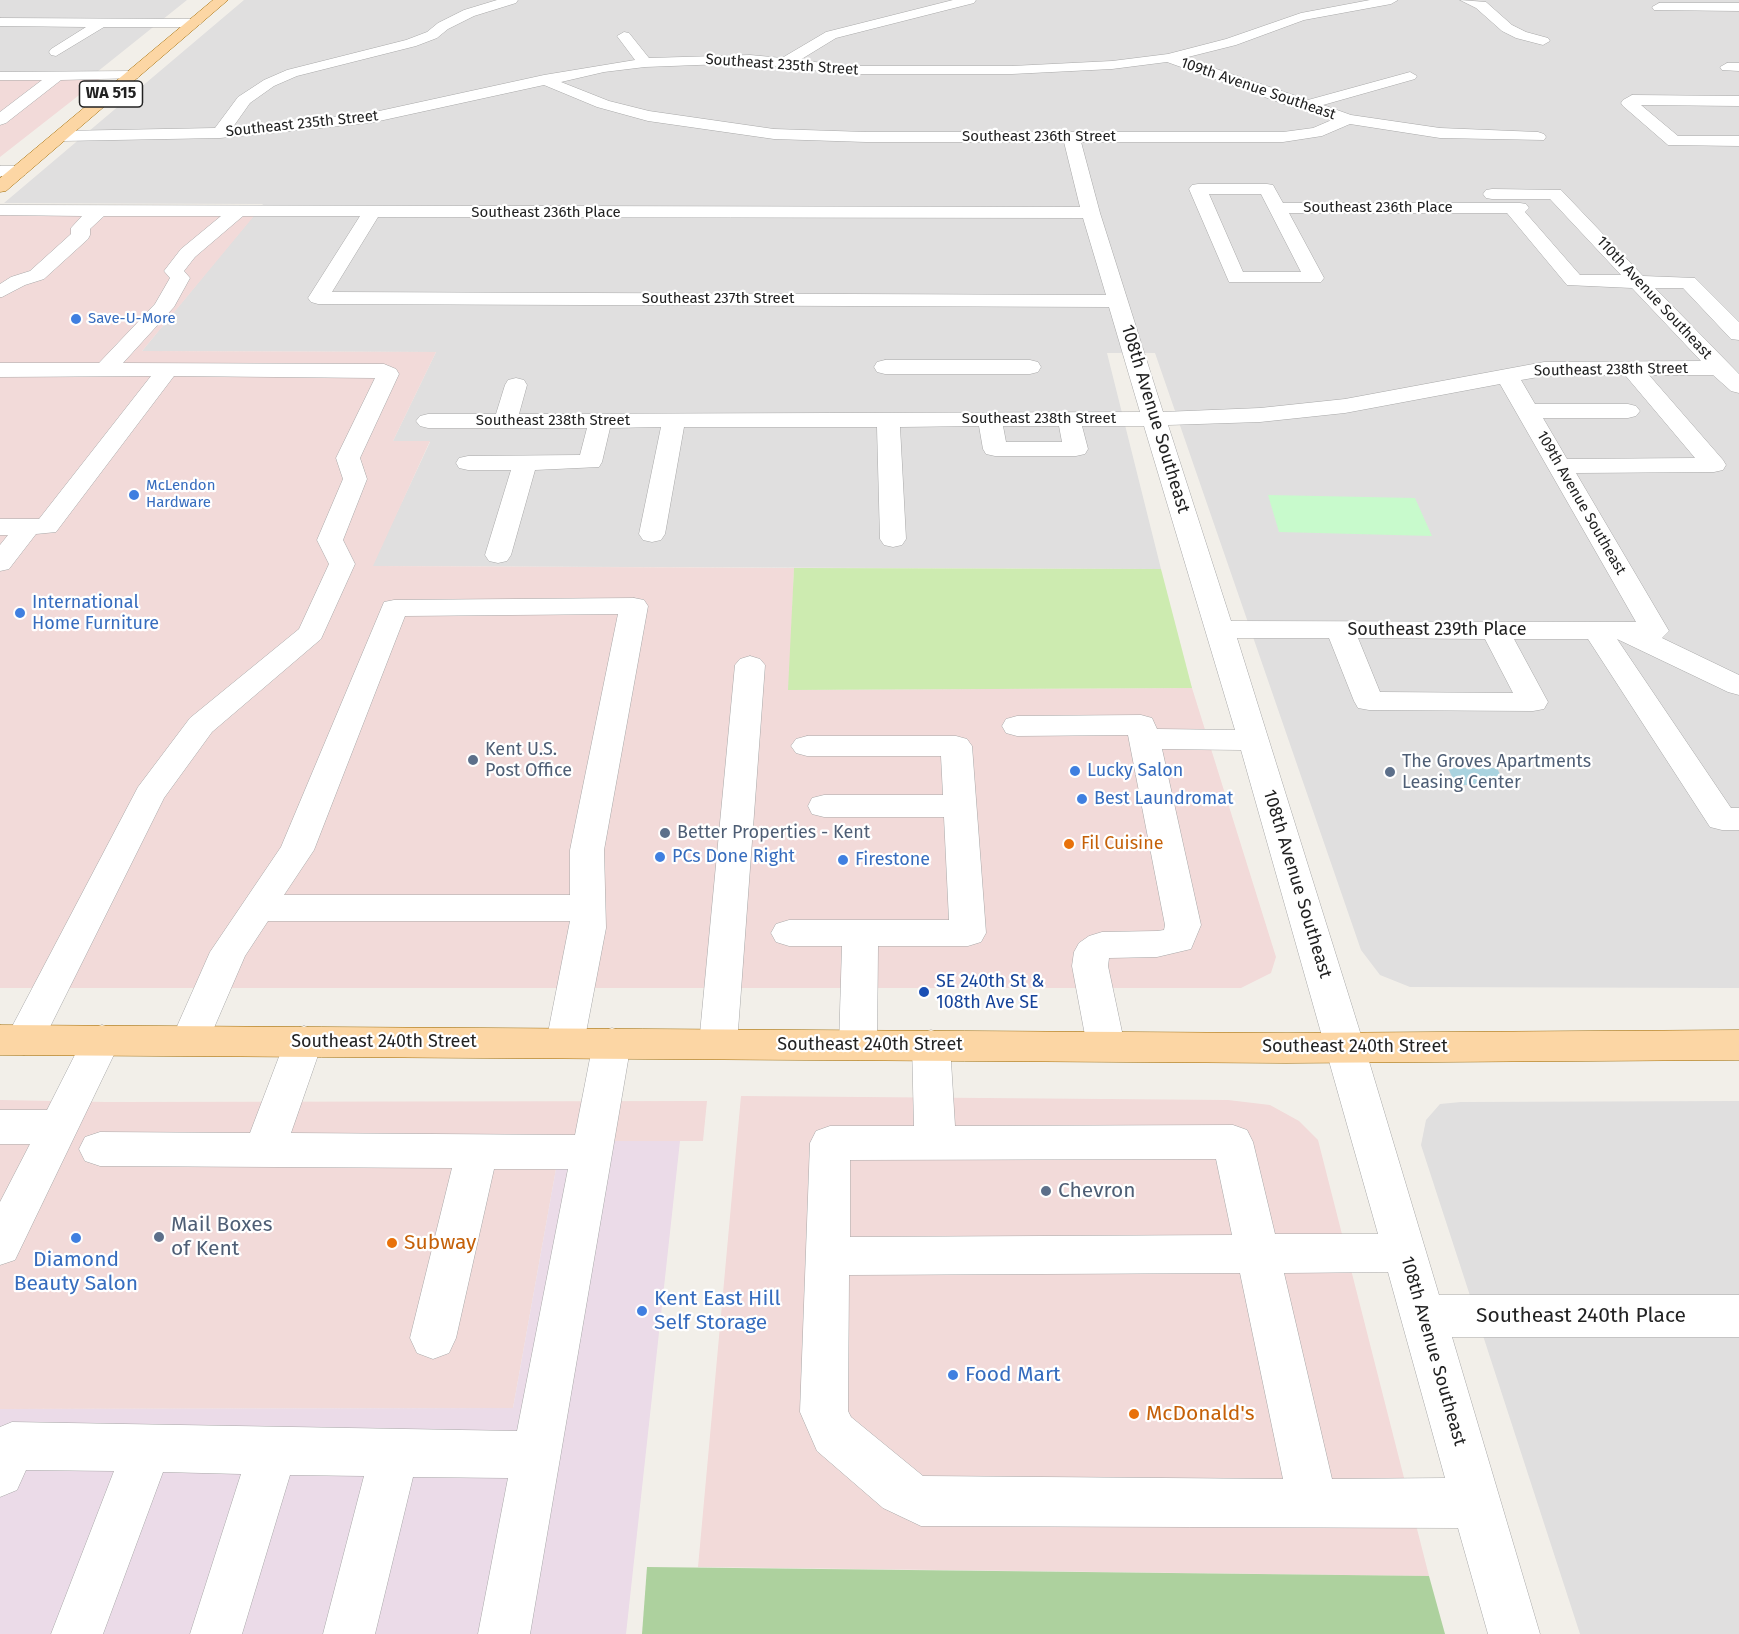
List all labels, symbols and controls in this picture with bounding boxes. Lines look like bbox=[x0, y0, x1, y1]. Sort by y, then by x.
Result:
street label: Southeast 235th Street bbox=[705, 51, 859, 79]
street label: 109th Avenue Southeast bbox=[1178, 54, 1338, 124]
road number: WA 515 bbox=[80, 81, 142, 107]
street label: Southeast 235th Street bbox=[225, 107, 379, 141]
street label: Southeast 236th Street bbox=[962, 128, 1116, 146]
street label: Southeast 236th Place bbox=[1303, 199, 1453, 217]
street label: Southeast 236th Place bbox=[471, 204, 621, 222]
street label: 110th Avenue Southeast bbox=[1592, 233, 1716, 363]
street label: Southeast 237th Street bbox=[642, 290, 794, 308]
place label: Save-U-More bbox=[88, 310, 176, 328]
marker: Save-U-More bbox=[69, 312, 83, 326]
street label: 108th Avenue Southeast bbox=[1116, 322, 1194, 516]
street label: Southeast 238th Street bbox=[1534, 360, 1688, 380]
street label: Southeast 238th Street bbox=[962, 410, 1116, 428]
street label: Southeast 238th Street bbox=[476, 412, 630, 430]
street label: 109th Avenue Southeast bbox=[1532, 428, 1630, 578]
place label: McLendon Hardware bbox=[146, 477, 215, 512]
marker: McLendon Hardware bbox=[127, 488, 141, 502]
place label: International Home Furniture bbox=[32, 592, 159, 634]
marker: International Home Furniture bbox=[13, 606, 27, 620]
street label: Southeast 239th Place bbox=[1348, 619, 1526, 641]
place label: Kent U.S. Post Office bbox=[485, 739, 572, 782]
place label: The Groves Apartments Leasing Center bbox=[1402, 751, 1591, 794]
marker: Kent U.S. Post Office bbox=[466, 753, 480, 767]
place label: Lucky Salon bbox=[1087, 760, 1183, 782]
marker: Lucky Salon bbox=[1068, 764, 1082, 778]
marker: The Groves Apartments Leasing Center bbox=[1383, 765, 1397, 779]
street label: 108th Avenue Southeast bbox=[1258, 787, 1336, 981]
place label: Best Laundromat bbox=[1094, 788, 1233, 810]
marker: Best Laundromat bbox=[1075, 792, 1089, 806]
place label: Better Properties - Kent bbox=[677, 822, 870, 844]
marker: Better Properties - Kent bbox=[658, 826, 672, 840]
place label: Fil Cuisine bbox=[1081, 833, 1163, 855]
marker: Fil Cuisine bbox=[1062, 837, 1076, 851]
place label: PCs Done Right bbox=[672, 846, 795, 868]
place label: Firestone bbox=[855, 849, 930, 871]
marker: PCs Done Right bbox=[653, 850, 667, 864]
marker: Firestone bbox=[836, 853, 850, 867]
place label: SE 240th St & 108th Ave SE bbox=[936, 971, 1044, 1014]
marker: SE 240th St & 108th Ave SE bbox=[917, 985, 931, 999]
street label: Southeast 240th Street bbox=[291, 1031, 477, 1053]
street label: Southeast 240th Street bbox=[777, 1034, 963, 1056]
street label: Southeast 240th Street bbox=[1262, 1036, 1448, 1058]
place label: Chevron bbox=[1058, 1178, 1136, 1204]
marker: Chevron bbox=[1039, 1184, 1053, 1198]
place label: Mail Boxes of Kent bbox=[171, 1212, 272, 1262]
marker: Mail Boxes of Kent bbox=[152, 1230, 166, 1244]
place label: Subway bbox=[404, 1230, 476, 1256]
marker: Diamond Beauty Salon bbox=[69, 1231, 83, 1245]
marker: Subway bbox=[385, 1236, 399, 1250]
place label: Diamond Beauty Salon bbox=[14, 1247, 138, 1297]
street label: 108th Avenue Southeast bbox=[1396, 1254, 1470, 1448]
place label: Kent East Hill Self Storage bbox=[654, 1286, 781, 1336]
street label: Southeast 240th Place bbox=[1476, 1303, 1686, 1329]
marker: Kent East Hill Self Storage bbox=[635, 1304, 649, 1318]
place label: Food Mart bbox=[965, 1362, 1061, 1388]
marker: Food Mart bbox=[946, 1368, 960, 1382]
place label: McDonald's bbox=[1146, 1401, 1254, 1427]
marker: McDonald's bbox=[1127, 1407, 1141, 1421]

